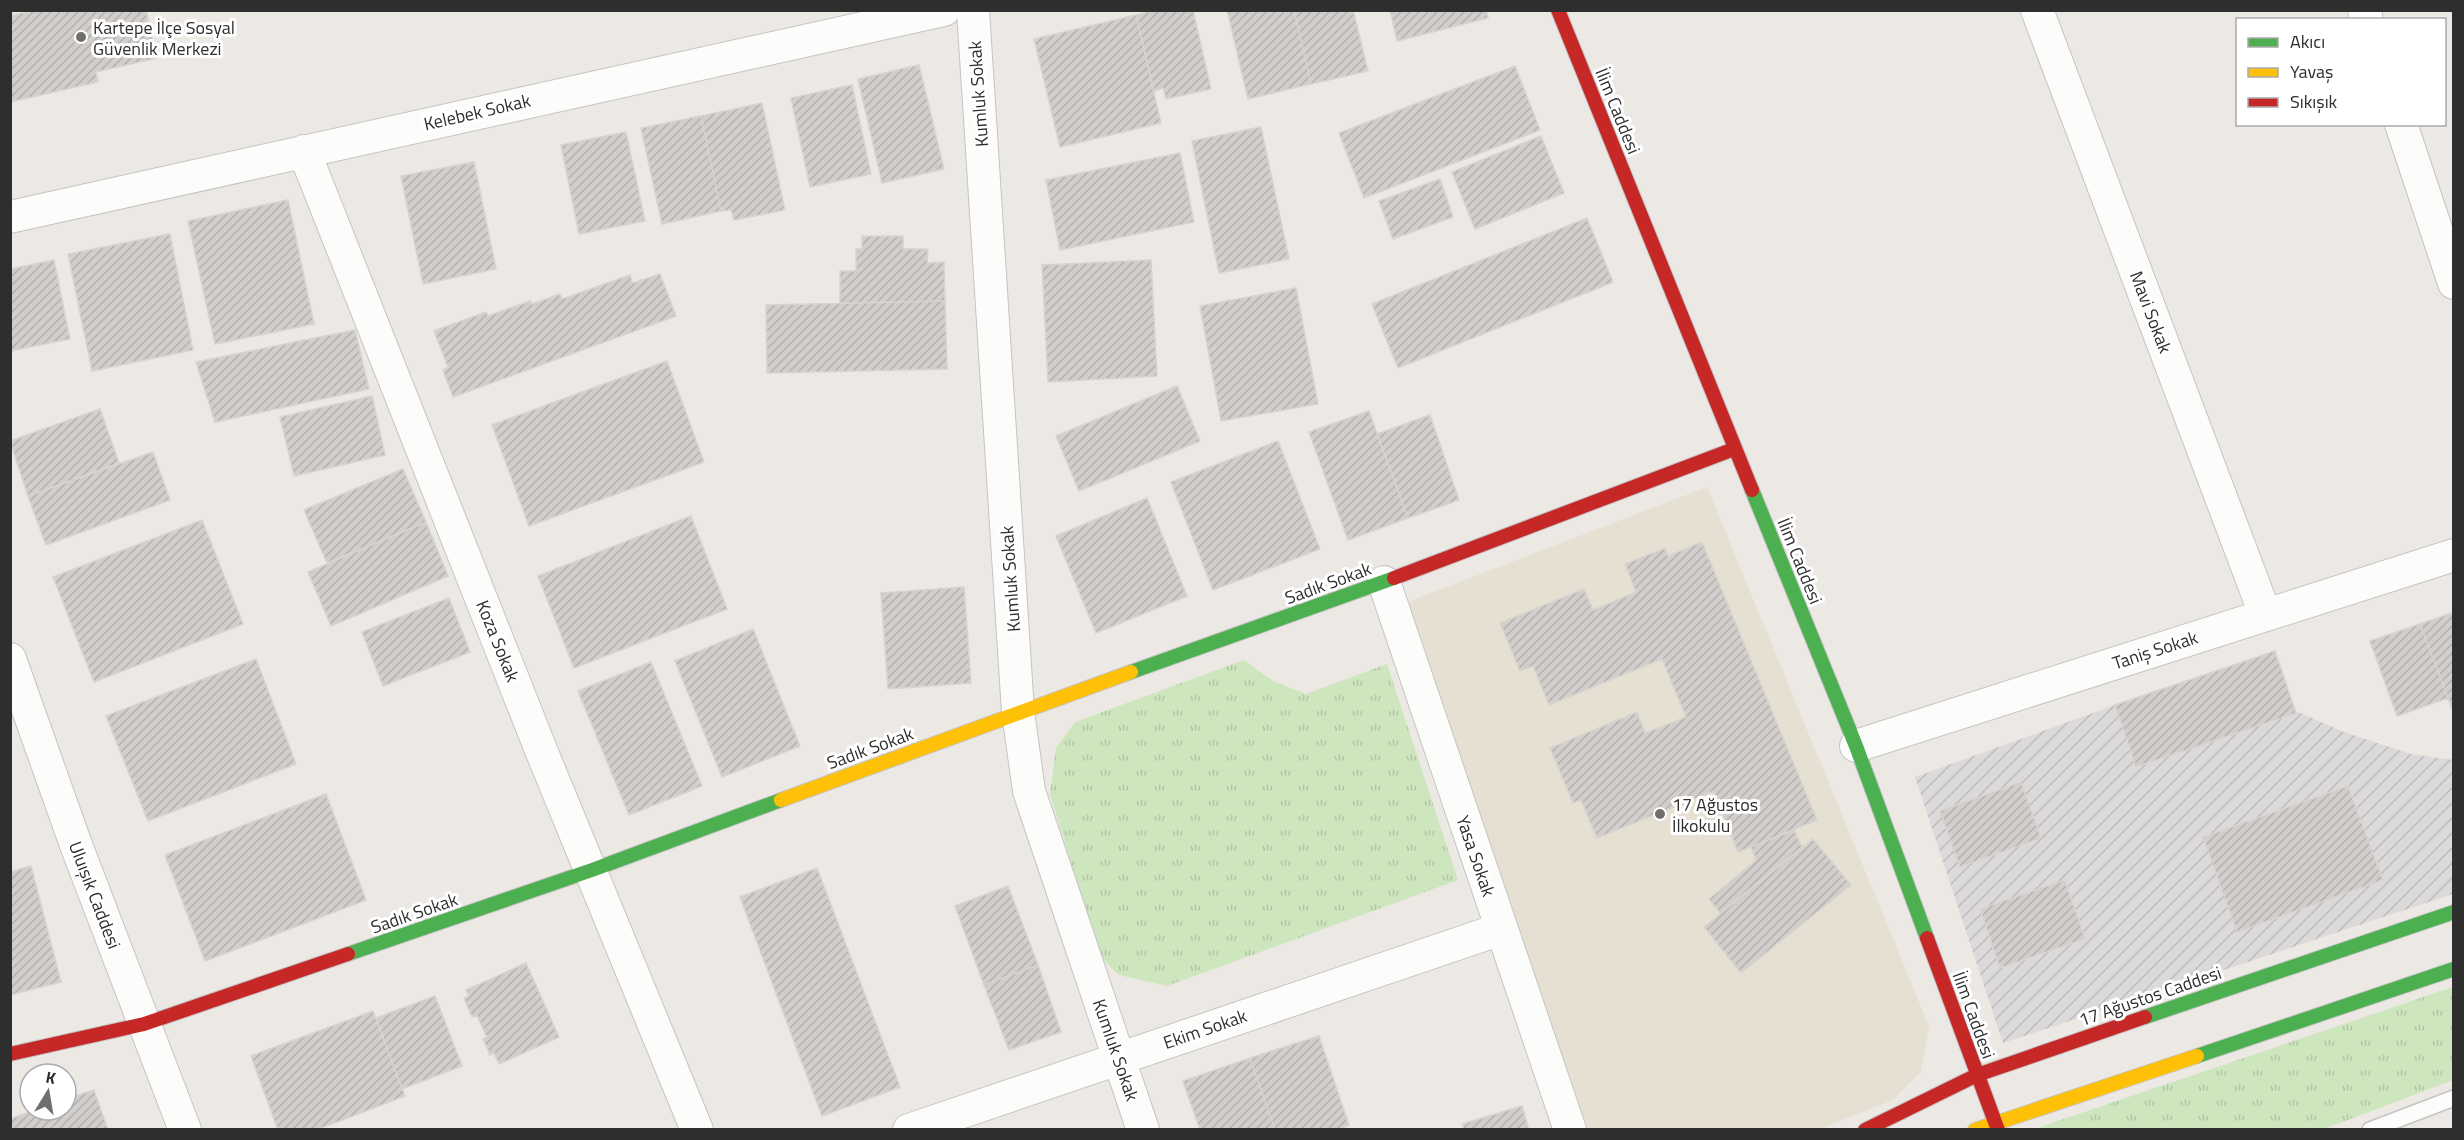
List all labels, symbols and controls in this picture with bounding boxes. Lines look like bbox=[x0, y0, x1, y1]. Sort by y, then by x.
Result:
place label: Kartepe İlçe Sosyal Güvenlik Merkezi bbox=[93, 14, 235, 62]
legend bbox=[2236, 18, 2446, 126]
text: Akıcı bbox=[2290, 28, 2325, 55]
marker: Kartepe İlçe Sosyal Güvenlik Merkezi bbox=[74, 30, 88, 44]
street label: Kumluk Sokak bbox=[961, 40, 995, 148]
text: Yavaş bbox=[2290, 58, 2333, 85]
street label: İlim Caddesi bbox=[1588, 64, 1648, 158]
street label: Kelebek Sokak bbox=[421, 87, 533, 137]
text: Sıkışık bbox=[2290, 88, 2338, 115]
street label: Mavi Sokak bbox=[2123, 267, 2179, 357]
street label: İlim Caddesi bbox=[1770, 514, 1830, 608]
street label: Kumluk Sokak bbox=[993, 525, 1027, 633]
street label: Sadık Sokak bbox=[1281, 555, 1375, 611]
street label: Koza Sokak bbox=[469, 596, 527, 686]
street label: Taniş Sokak bbox=[2109, 623, 2202, 676]
street label: Sadık Sokak bbox=[823, 720, 917, 776]
place label: 17 Ağustos İlkokulu bbox=[1672, 791, 1758, 839]
marker: 17 Ağustos İlkokulu bbox=[1653, 807, 1667, 821]
street label: Yasa Sokak bbox=[1450, 812, 1503, 901]
street label: Uluışık Caddesi bbox=[62, 837, 128, 953]
street label: Sadık Sokak bbox=[367, 885, 461, 940]
street label: 17 Ağustos Caddesi bbox=[2075, 959, 2225, 1033]
street label: İlim Caddesi bbox=[1946, 968, 2002, 1062]
street label: Kumluk Sokak bbox=[1086, 995, 1146, 1105]
street label: Ekim Sokak bbox=[1159, 1002, 1251, 1056]
north arrow bbox=[18, 1062, 78, 1122]
text: K bbox=[44, 1065, 58, 1090]

